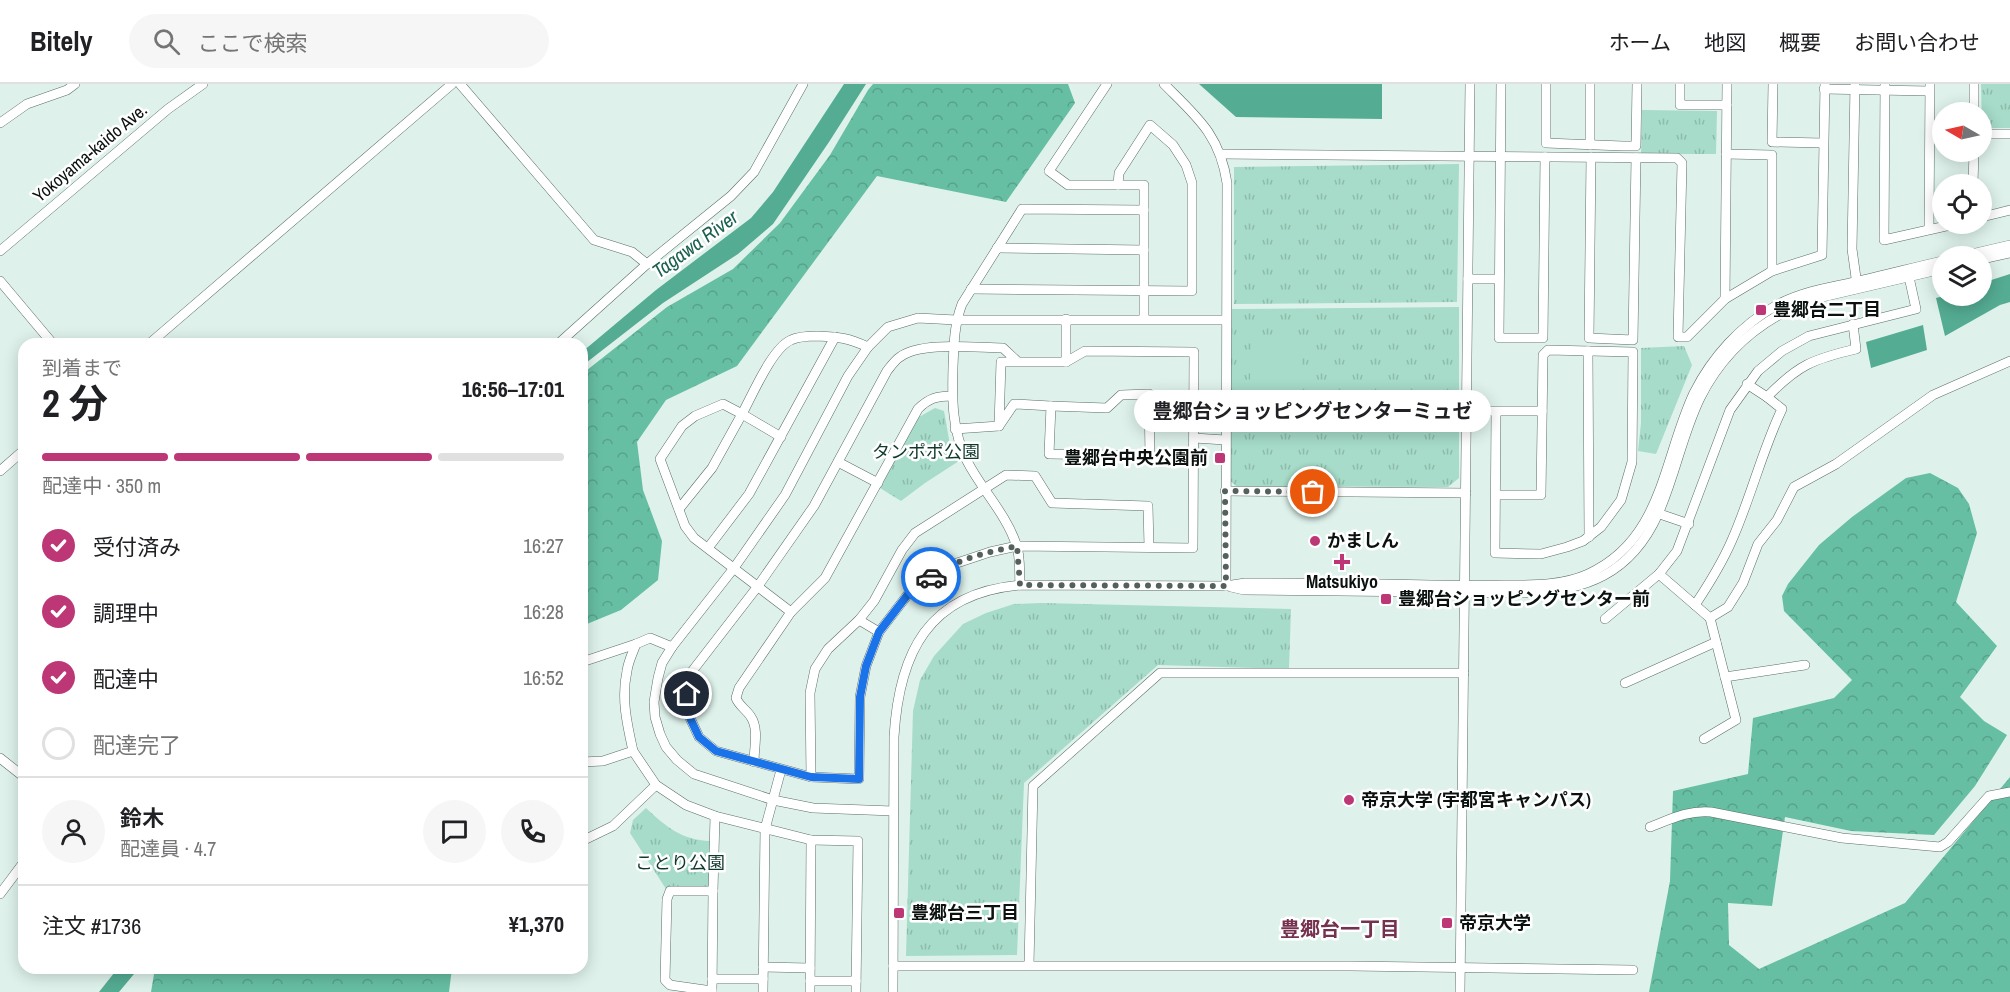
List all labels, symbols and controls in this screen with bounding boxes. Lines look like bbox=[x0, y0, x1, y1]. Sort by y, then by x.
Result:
search box bbox=[129, 14, 549, 68]
text: Bitely bbox=[30, 22, 93, 60]
icon: search bbox=[150, 25, 183, 58]
text: ここで検索 bbox=[198, 28, 308, 58]
text: ホーム bbox=[1609, 28, 1671, 57]
text: 地図 bbox=[1704, 28, 1746, 57]
text: 概要 bbox=[1779, 28, 1821, 57]
text: お問い合わせ bbox=[1854, 28, 1980, 57]
street label: Yokoyama-kaido Ave. bbox=[27, 97, 152, 208]
north arrow bbox=[1932, 102, 1992, 162]
map controls bbox=[1932, 102, 1992, 306]
button: locate bbox=[1932, 174, 1992, 234]
water label: Tagawa River bbox=[646, 203, 743, 284]
button: layers bbox=[1932, 246, 1992, 306]
place label: 豊郷台二丁目 bbox=[1773, 297, 1881, 322]
marker: 豊郷台二丁目 bbox=[1754, 303, 1768, 317]
text: 到着まで bbox=[42, 354, 122, 381]
text: 16:56–17:01 bbox=[462, 374, 564, 404]
text: 2 分 bbox=[42, 377, 108, 429]
callout: 豊郷台ショッピングセンターミュゼ bbox=[1134, 390, 1492, 432]
text: 豊郷台ショッピングセンターミュゼ bbox=[1153, 397, 1473, 424]
park label: タンポポ公園 bbox=[872, 439, 980, 464]
place label: 豊郷台中央公園前 bbox=[1064, 445, 1208, 470]
marker: 豊郷台中央公園前 bbox=[1213, 451, 1227, 465]
pin bbox=[1287, 466, 1338, 517]
text: 配達中 · 350 m bbox=[42, 472, 161, 499]
icon: bag bbox=[1296, 475, 1329, 508]
place label: かましん bbox=[1327, 528, 1399, 553]
icon: check bbox=[42, 529, 75, 562]
text: 受付済み bbox=[93, 532, 181, 562]
text: 16:27 bbox=[523, 532, 564, 559]
marker: かましん bbox=[1308, 534, 1322, 548]
courier bbox=[901, 547, 961, 607]
marker: Matsukiyo bbox=[1335, 555, 1349, 569]
icon: car bbox=[915, 561, 948, 594]
place label: Matsukiyo bbox=[1306, 569, 1378, 594]
place label: 豊郷台ショッピングセンター前 bbox=[1398, 586, 1650, 611]
marker: 豊郷台ショッピングセンター前 bbox=[1379, 592, 1393, 606]
icon: check bbox=[42, 595, 75, 628]
text: 調理中 bbox=[93, 598, 159, 628]
text: 16:28 bbox=[523, 598, 564, 625]
icon: check bbox=[42, 661, 75, 694]
text: 配達中 bbox=[93, 664, 159, 694]
text: 16:52 bbox=[523, 664, 564, 691]
pin bbox=[661, 668, 712, 719]
icon: home bbox=[670, 677, 703, 710]
text: 配達完了 bbox=[93, 730, 181, 760]
place label: 帝京大学 (宇都宮キャンパス) bbox=[1361, 787, 1591, 812]
marker: 帝京大学 (宇都宮キャンパス) bbox=[1342, 793, 1356, 807]
button: person bbox=[42, 800, 105, 863]
button: chat bbox=[423, 800, 486, 863]
button: phone bbox=[501, 800, 564, 863]
text: 鈴木 bbox=[120, 803, 164, 833]
text: 配達員 · 4.7 bbox=[120, 835, 216, 862]
park label: ことり公園 bbox=[635, 850, 725, 875]
place label: 豊郷台三丁目 bbox=[911, 900, 1019, 925]
marker: 豊郷台三丁目 bbox=[892, 906, 906, 920]
text: ¥1,370 bbox=[509, 909, 564, 939]
place label: 帝京大学 bbox=[1459, 910, 1531, 935]
text: 注文 #1736 bbox=[42, 911, 141, 941]
district label: 豊郷台一丁目 bbox=[1280, 915, 1400, 942]
marker: 帝京大学 bbox=[1440, 916, 1454, 930]

